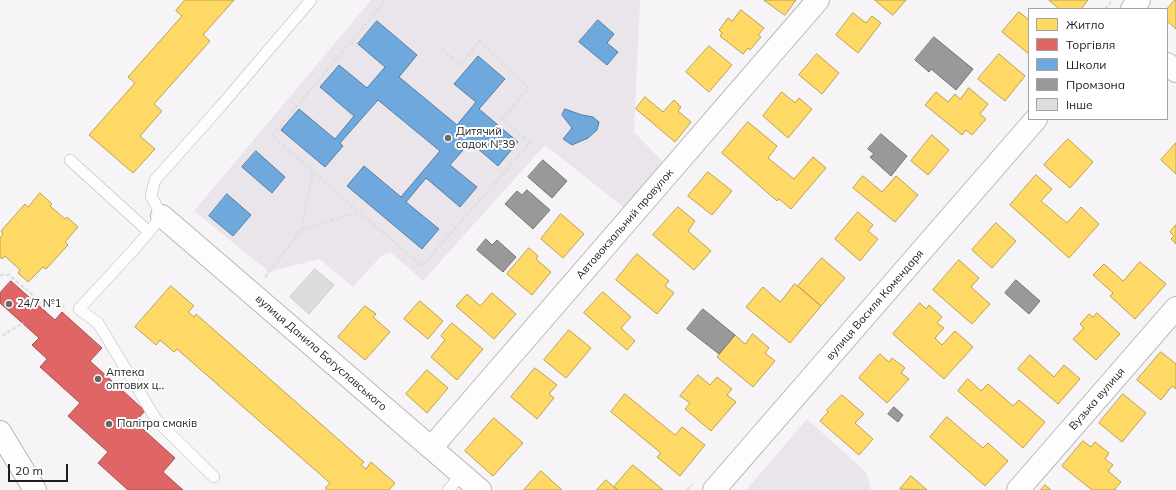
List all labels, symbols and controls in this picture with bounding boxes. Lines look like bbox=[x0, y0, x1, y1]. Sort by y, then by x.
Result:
legend bbox=[1028, 8, 1168, 120]
text: Житло bbox=[1066, 17, 1105, 32]
text: Торгівля bbox=[1066, 37, 1115, 52]
text: Школи bbox=[1066, 57, 1106, 72]
text: Промзона bbox=[1066, 77, 1125, 92]
text: Інше bbox=[1066, 97, 1093, 112]
place label: Дитячий садок №39 bbox=[456, 125, 515, 151]
marker: Дитячий садок №39 bbox=[443, 133, 453, 143]
street label: Автовокзальний провулок bbox=[574, 166, 676, 282]
street label: вулиця Василя Комендаря bbox=[823, 247, 927, 363]
street label: вулиця Данила Богуславського bbox=[253, 292, 389, 414]
place label: 24/7 №1 bbox=[17, 297, 61, 311]
marker: 24/7 №1 bbox=[4, 299, 14, 309]
street label: Вузька вулиця bbox=[1066, 365, 1128, 433]
place label: Аптека оптових ц‥ bbox=[106, 366, 164, 392]
marker: Аптека оптових ц‥ bbox=[93, 374, 103, 384]
place label: Палітра смаків bbox=[117, 417, 197, 431]
marker: Палітра смаків bbox=[104, 419, 114, 429]
scale bar bbox=[10, 456, 70, 482]
text: 20 m bbox=[15, 463, 43, 478]

